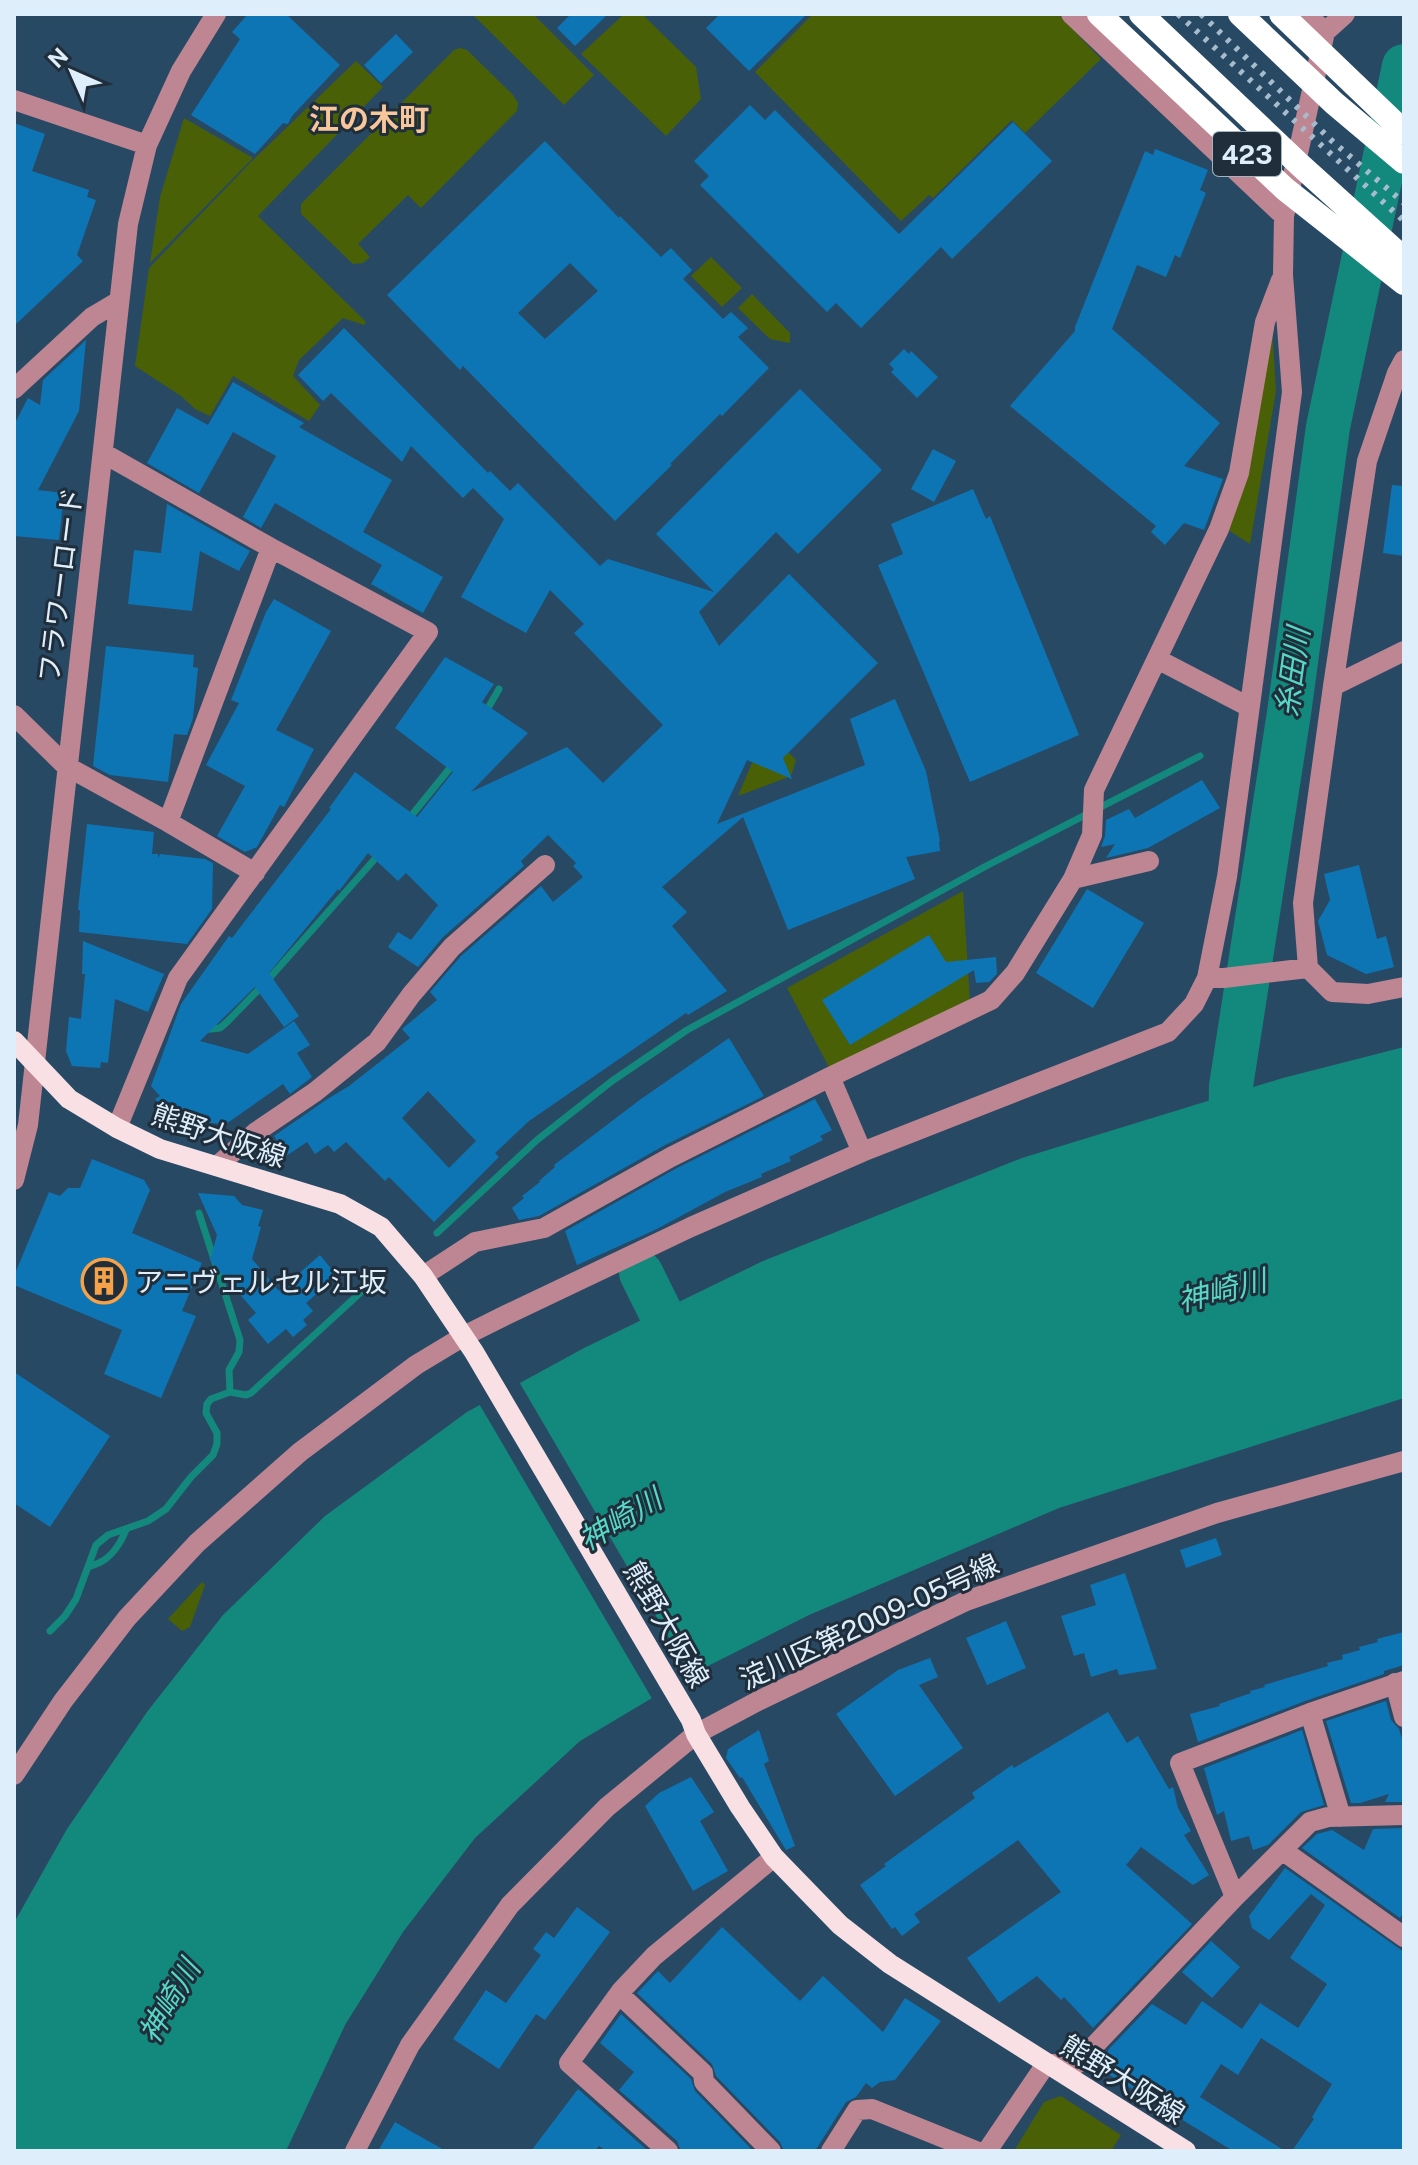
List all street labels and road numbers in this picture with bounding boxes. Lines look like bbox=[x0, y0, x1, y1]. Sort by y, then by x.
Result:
road number: 423 bbox=[1213, 132, 1281, 176]
street label: フラワーロード bbox=[32, 486, 88, 684]
street label: 熊野大阪線 bbox=[147, 1097, 291, 1173]
street label: 淀川区第2009-05号線 bbox=[734, 1547, 1004, 1695]
street label: 熊野大阪線 bbox=[618, 1555, 716, 1693]
street label: 熊野大阪線 bbox=[1055, 2028, 1191, 2130]

